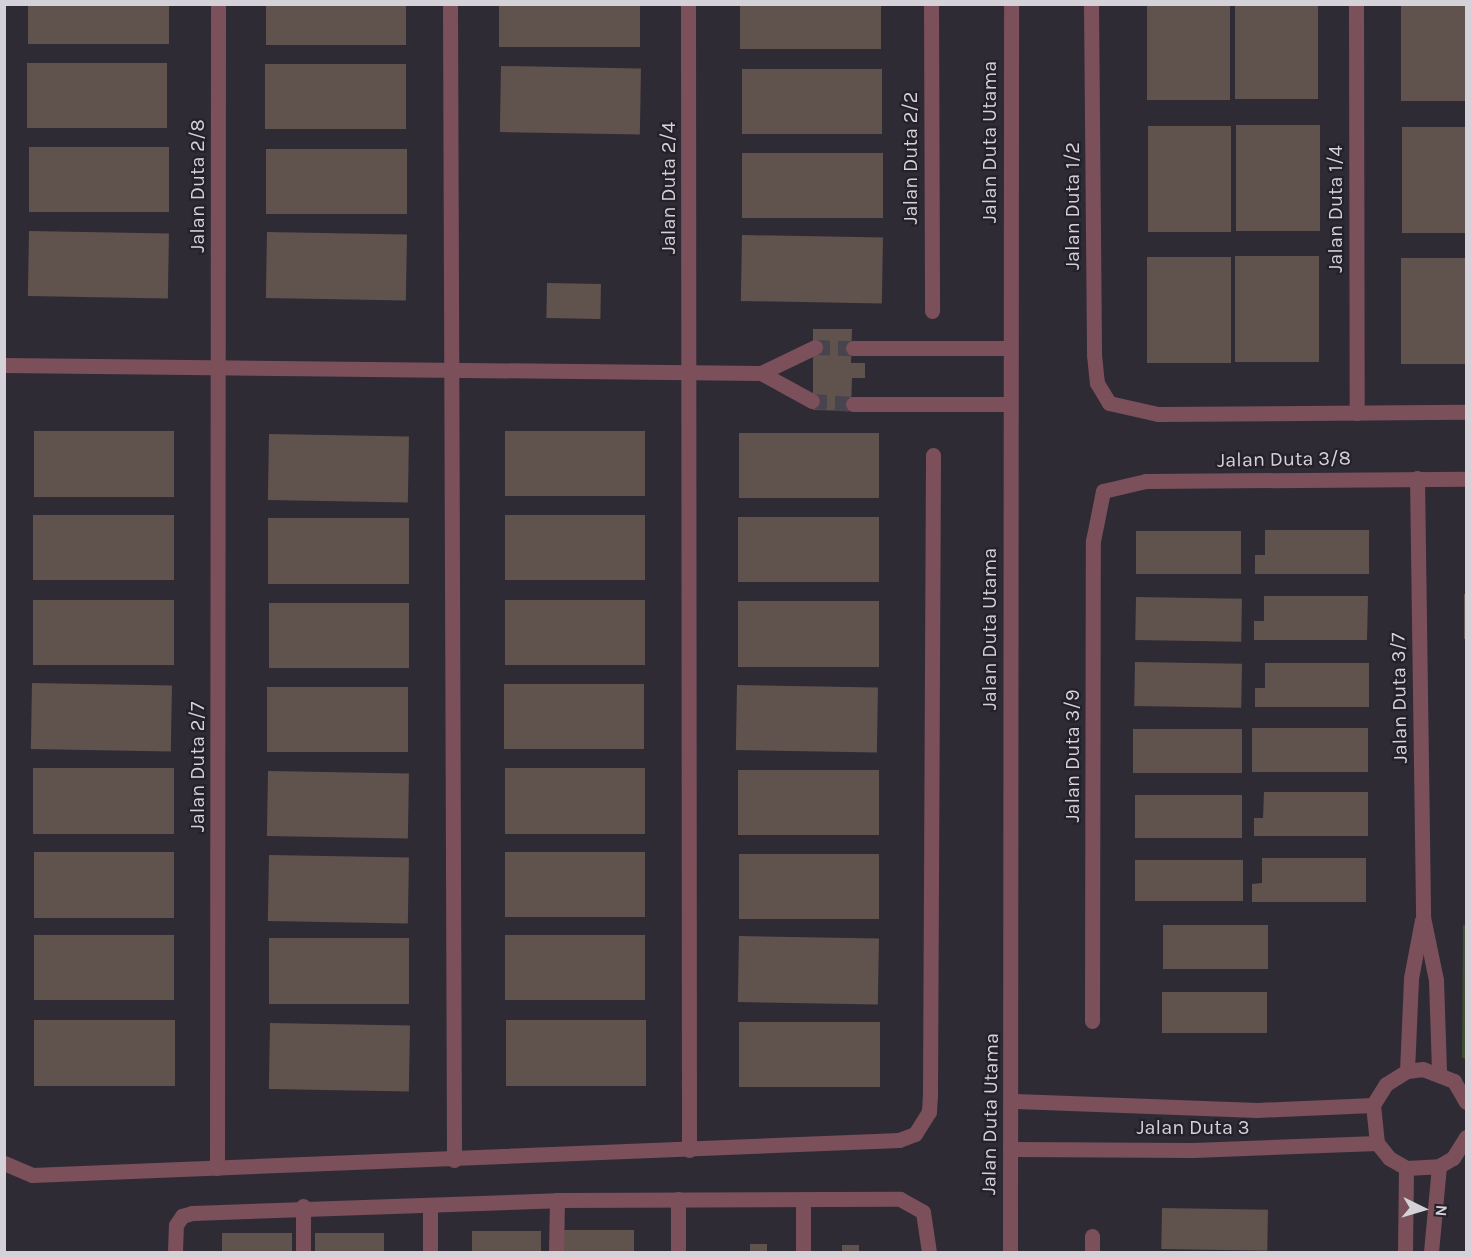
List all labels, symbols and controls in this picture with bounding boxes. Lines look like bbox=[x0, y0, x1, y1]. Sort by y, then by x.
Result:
street label: Jalan Duta Utama bbox=[977, 61, 1001, 223]
street label: Jalan Duta 2/2 bbox=[898, 92, 922, 224]
street label: Jalan Duta 2/8 bbox=[185, 119, 209, 253]
street label: Jalan Duta 2/4 bbox=[656, 122, 680, 254]
street label: Jalan Duta 1/2 bbox=[1060, 142, 1084, 270]
street label: Jalan Duta 1/4 bbox=[1323, 145, 1347, 273]
street label: Jalan Duta 3/8 bbox=[1217, 446, 1351, 472]
street label: Jalan Duta Utama bbox=[977, 548, 1001, 710]
street label: Jalan Duta 3/7 bbox=[1386, 632, 1412, 764]
street label: Jalan Duta 3/9 bbox=[1060, 689, 1084, 823]
street label: Jalan Duta 2/7 bbox=[185, 702, 209, 832]
street label: Jalan Duta Utama bbox=[977, 1033, 1003, 1195]
street label: Jalan Duta 3 bbox=[1137, 1115, 1249, 1139]
north arrow bbox=[1393, 1179, 1453, 1239]
text: N bbox=[1431, 1204, 1451, 1217]

